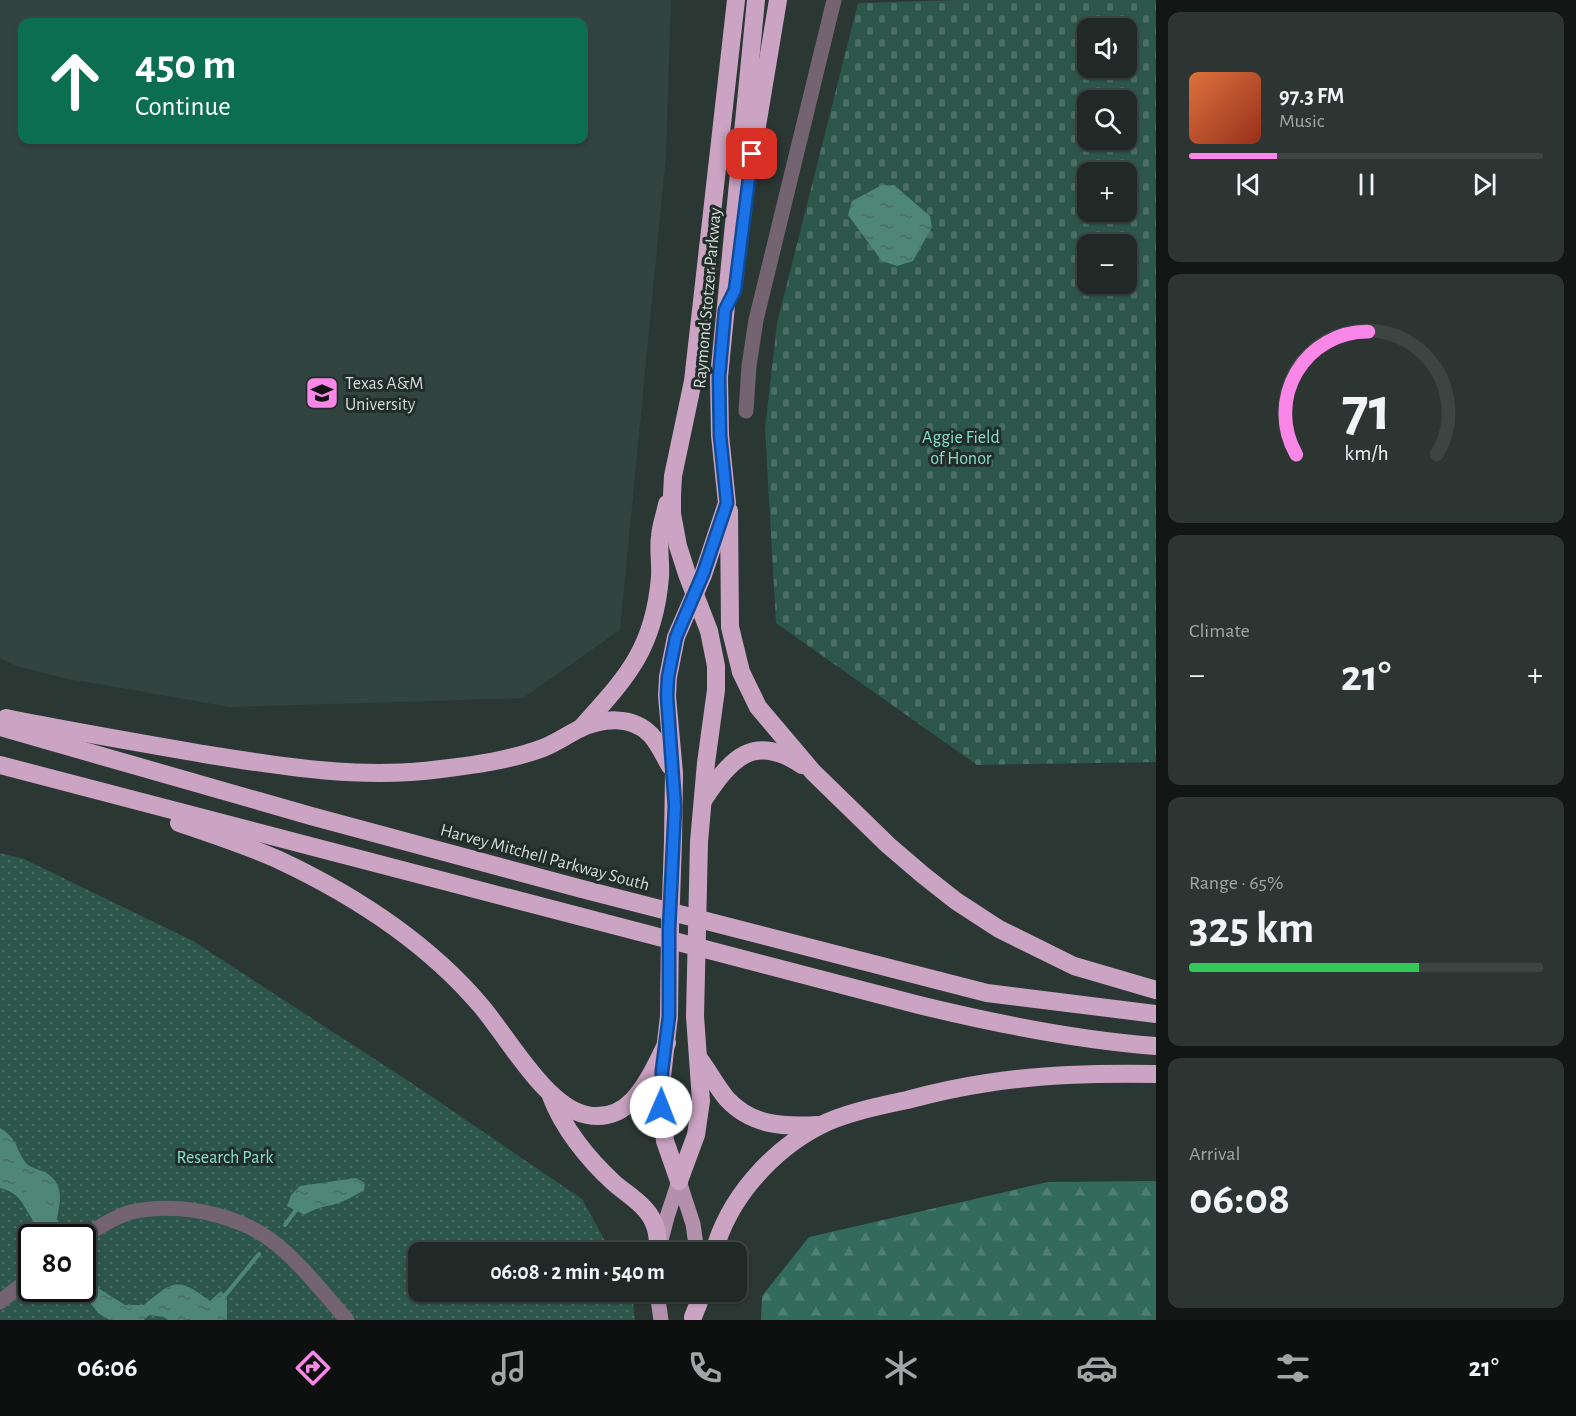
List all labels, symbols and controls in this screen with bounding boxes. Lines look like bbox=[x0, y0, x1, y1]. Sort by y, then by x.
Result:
map controls bbox=[1077, 18, 1137, 294]
button: sound bbox=[1077, 18, 1137, 78]
icon: ahead bbox=[36, 42, 114, 120]
text: 450 m bbox=[135, 44, 236, 86]
text: 97.3 FM bbox=[1279, 85, 1344, 107]
button: search bbox=[1077, 90, 1137, 150]
text: Continue bbox=[135, 93, 231, 120]
text: Music bbox=[1279, 111, 1325, 131]
pin bbox=[726, 128, 777, 179]
icon: arrive bbox=[735, 137, 768, 170]
button: + bbox=[1077, 162, 1137, 222]
icon: previous bbox=[1232, 168, 1265, 201]
icon: pause bbox=[1350, 168, 1383, 201]
icon: next bbox=[1468, 168, 1501, 201]
street label: Raymond Stotzer Parkway bbox=[691, 207, 725, 389]
button: − bbox=[1077, 234, 1137, 294]
school or university icon: Texas A&M University bbox=[304, 375, 340, 411]
place label: Texas A&M University bbox=[345, 375, 423, 414]
text: 71 bbox=[1341, 380, 1391, 442]
park label: Aggie Field of Honor bbox=[922, 429, 1000, 468]
text: km/h bbox=[1344, 444, 1388, 465]
text: Climate bbox=[1189, 621, 1250, 641]
text: 21° bbox=[1341, 654, 1391, 699]
text: − bbox=[1189, 659, 1205, 692]
text: + bbox=[1527, 659, 1543, 692]
street label: Harvey Mitchell Parkway South bbox=[438, 821, 651, 895]
text: Range · 65% bbox=[1189, 873, 1283, 893]
text: 325 km bbox=[1189, 906, 1314, 951]
position arrow bbox=[629, 1075, 693, 1139]
text: Arrival bbox=[1189, 1144, 1240, 1164]
park label: Research Park bbox=[177, 1149, 274, 1167]
text: 06:08 bbox=[1189, 1177, 1290, 1222]
speed limit sign: 80 bbox=[18, 1224, 96, 1302]
text: 06:08 · 2 min · 540 m bbox=[490, 1261, 665, 1283]
icon: directions bbox=[292, 1347, 334, 1389]
icon: music bbox=[488, 1347, 530, 1389]
icon: phone bbox=[684, 1347, 726, 1389]
icon: climate bbox=[880, 1347, 922, 1389]
icon: car bbox=[1076, 1347, 1118, 1389]
icon: filters bbox=[1272, 1347, 1314, 1389]
text: 06:06 bbox=[77, 1354, 137, 1381]
text: 21° bbox=[1468, 1354, 1499, 1381]

